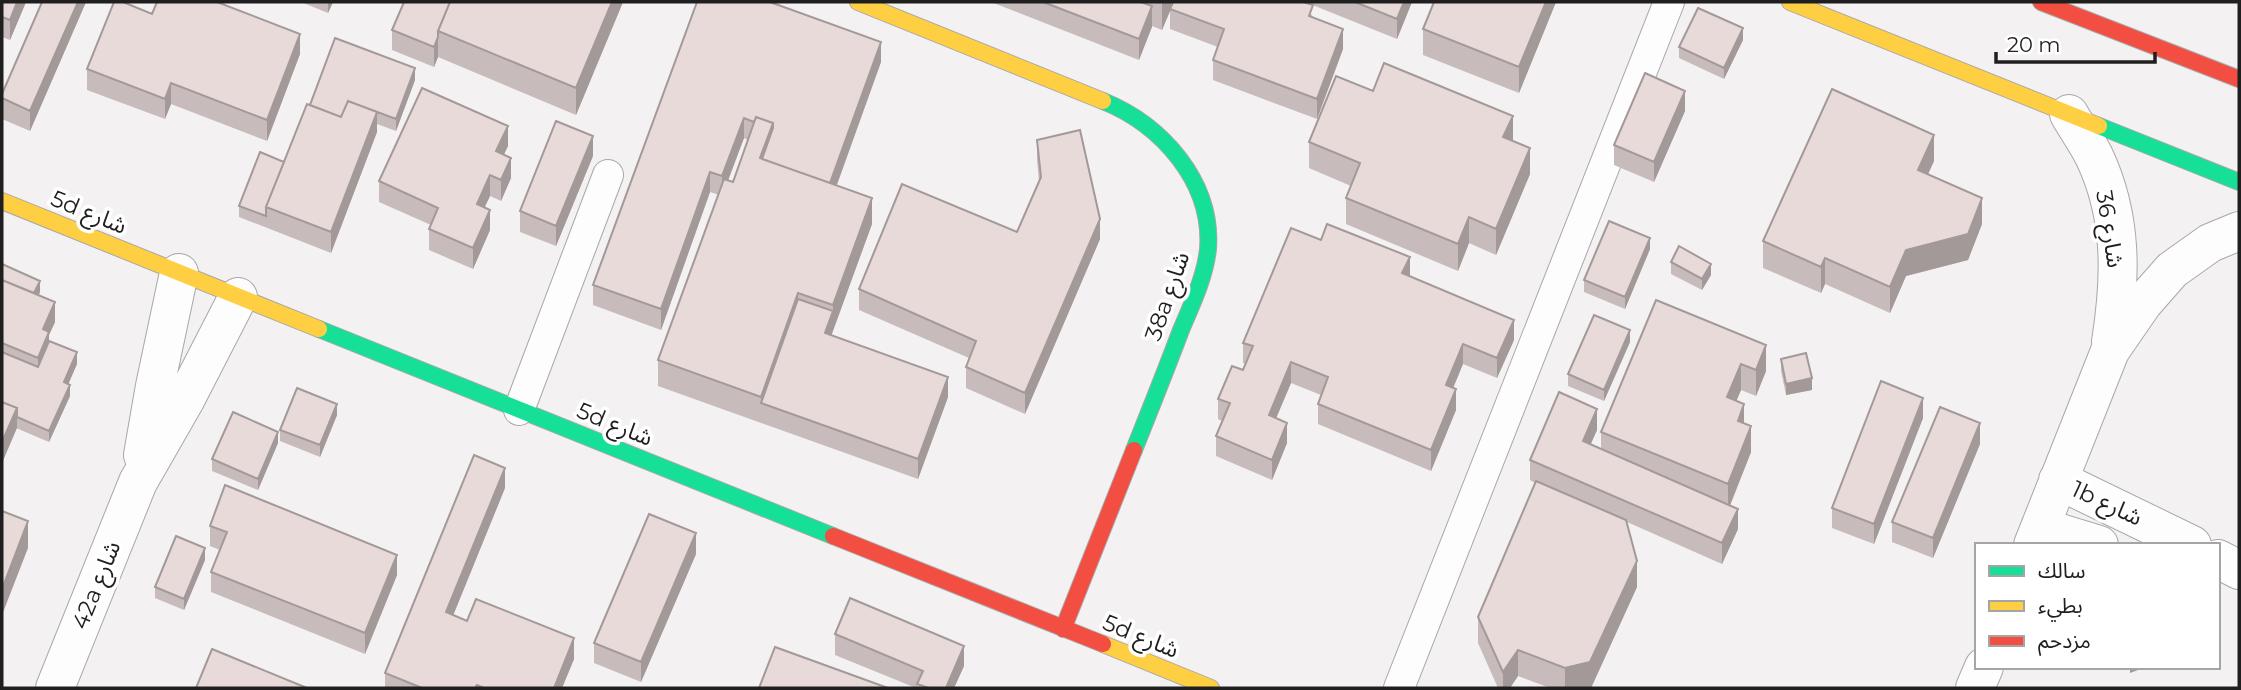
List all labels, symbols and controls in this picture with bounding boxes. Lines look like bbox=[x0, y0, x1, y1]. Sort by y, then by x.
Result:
scale bar bbox=[1996, 21, 2155, 65]
text: 20 m bbox=[2007, 32, 2061, 57]
street label: 5d شارع bbox=[46, 184, 131, 243]
street label: شارع 36 bbox=[2087, 188, 2130, 270]
street label: 38a شارع bbox=[1139, 248, 1198, 345]
street label: 5d شارع bbox=[572, 396, 657, 455]
street label: 1b شارع bbox=[2066, 475, 2147, 534]
street label: 42a شارع bbox=[66, 537, 129, 634]
legend bbox=[1975, 543, 2220, 669]
text: سالك bbox=[2038, 558, 2085, 583]
text: بطيء bbox=[2038, 593, 2083, 622]
street label: 5d شارع bbox=[1098, 608, 1183, 667]
text: مزدحم bbox=[2038, 628, 2091, 656]

